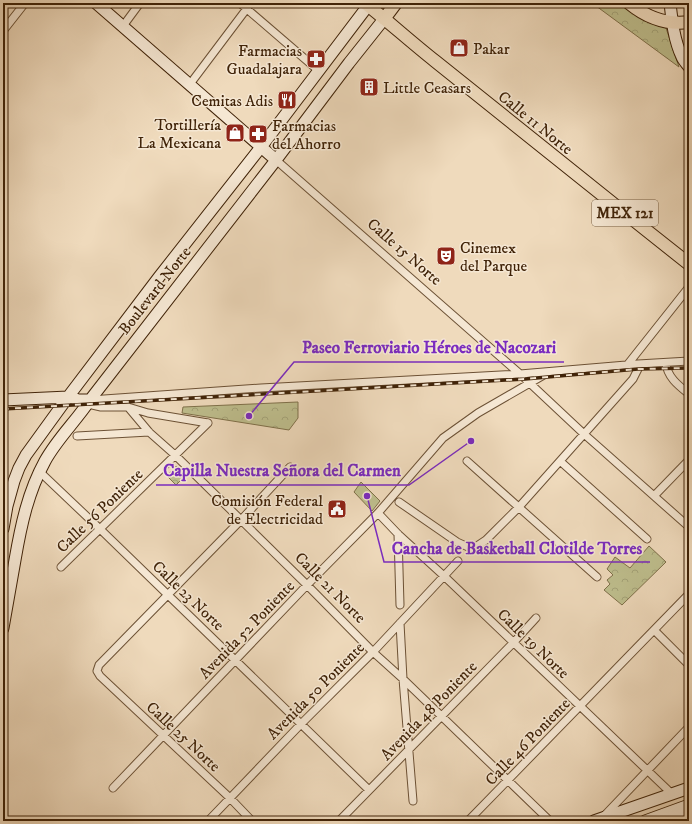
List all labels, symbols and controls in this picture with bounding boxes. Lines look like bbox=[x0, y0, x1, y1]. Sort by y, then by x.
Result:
shop icon: Pakar bbox=[448, 37, 470, 59]
place label: Pakar bbox=[473, 39, 510, 59]
place label: Farmacias Guadalajara bbox=[227, 41, 302, 79]
pharmacy icon: Farmacias Guadalajara bbox=[305, 48, 327, 70]
building icon: Little Ceasars bbox=[358, 76, 380, 98]
place label: Little Ceasars bbox=[383, 78, 471, 98]
street label: Calle 11 Norte bbox=[494, 87, 577, 159]
restaurant icon: Cemitas Adis bbox=[276, 89, 298, 111]
place label: Cemitas Adis bbox=[191, 91, 273, 111]
place label: Tortillería La Mexicana bbox=[137, 115, 221, 153]
place label: Farmacias del Ahorro bbox=[272, 116, 341, 154]
shop icon: Tortillería La Mexicana bbox=[224, 122, 246, 144]
pharmacy icon: Farmacias del Ahorro bbox=[247, 123, 269, 145]
road number: MEX 121 bbox=[592, 200, 658, 226]
street label: Calle 15 Norte bbox=[363, 214, 446, 290]
place label: Cinemex del Parque bbox=[460, 238, 527, 276]
street label: Boulevard Norte bbox=[114, 242, 196, 339]
theatre icon: Cinemex del Parque bbox=[435, 245, 457, 267]
callout: Paseo Ferroviario Héroes de Nacozari bbox=[294, 333, 564, 362]
text: Paseo Ferroviario Héroes de Nacozari bbox=[302, 337, 557, 359]
callout: Capilla Nuestra Señora del Carmen bbox=[156, 456, 409, 485]
text: Capilla Nuestra Señora del Carmen bbox=[163, 460, 401, 482]
street label: Calle 56 Poniente bbox=[52, 464, 147, 557]
place label: Comisión Federal de Electricidad bbox=[211, 491, 323, 529]
public building icon: Comisión Federal de Electricidad bbox=[326, 498, 348, 520]
callout: Cancha de Basketball Clotilde Torres bbox=[384, 533, 650, 562]
text: Cancha de Basketball Clotilde Torres bbox=[392, 538, 643, 560]
street label: Calle 21 Norte bbox=[291, 548, 370, 628]
street label: Calle 23 Norte bbox=[148, 556, 229, 635]
street label: Avenida 52 Poniente bbox=[195, 576, 299, 683]
street label: Calle 19 Norte bbox=[493, 604, 574, 683]
street label: Avenida 50 Poniente bbox=[263, 637, 369, 744]
street label: Avenida 48 Poniente bbox=[376, 656, 482, 765]
street label: Calle 46 Poniente bbox=[481, 694, 575, 790]
street label: Calle 25 Norte bbox=[142, 697, 225, 776]

